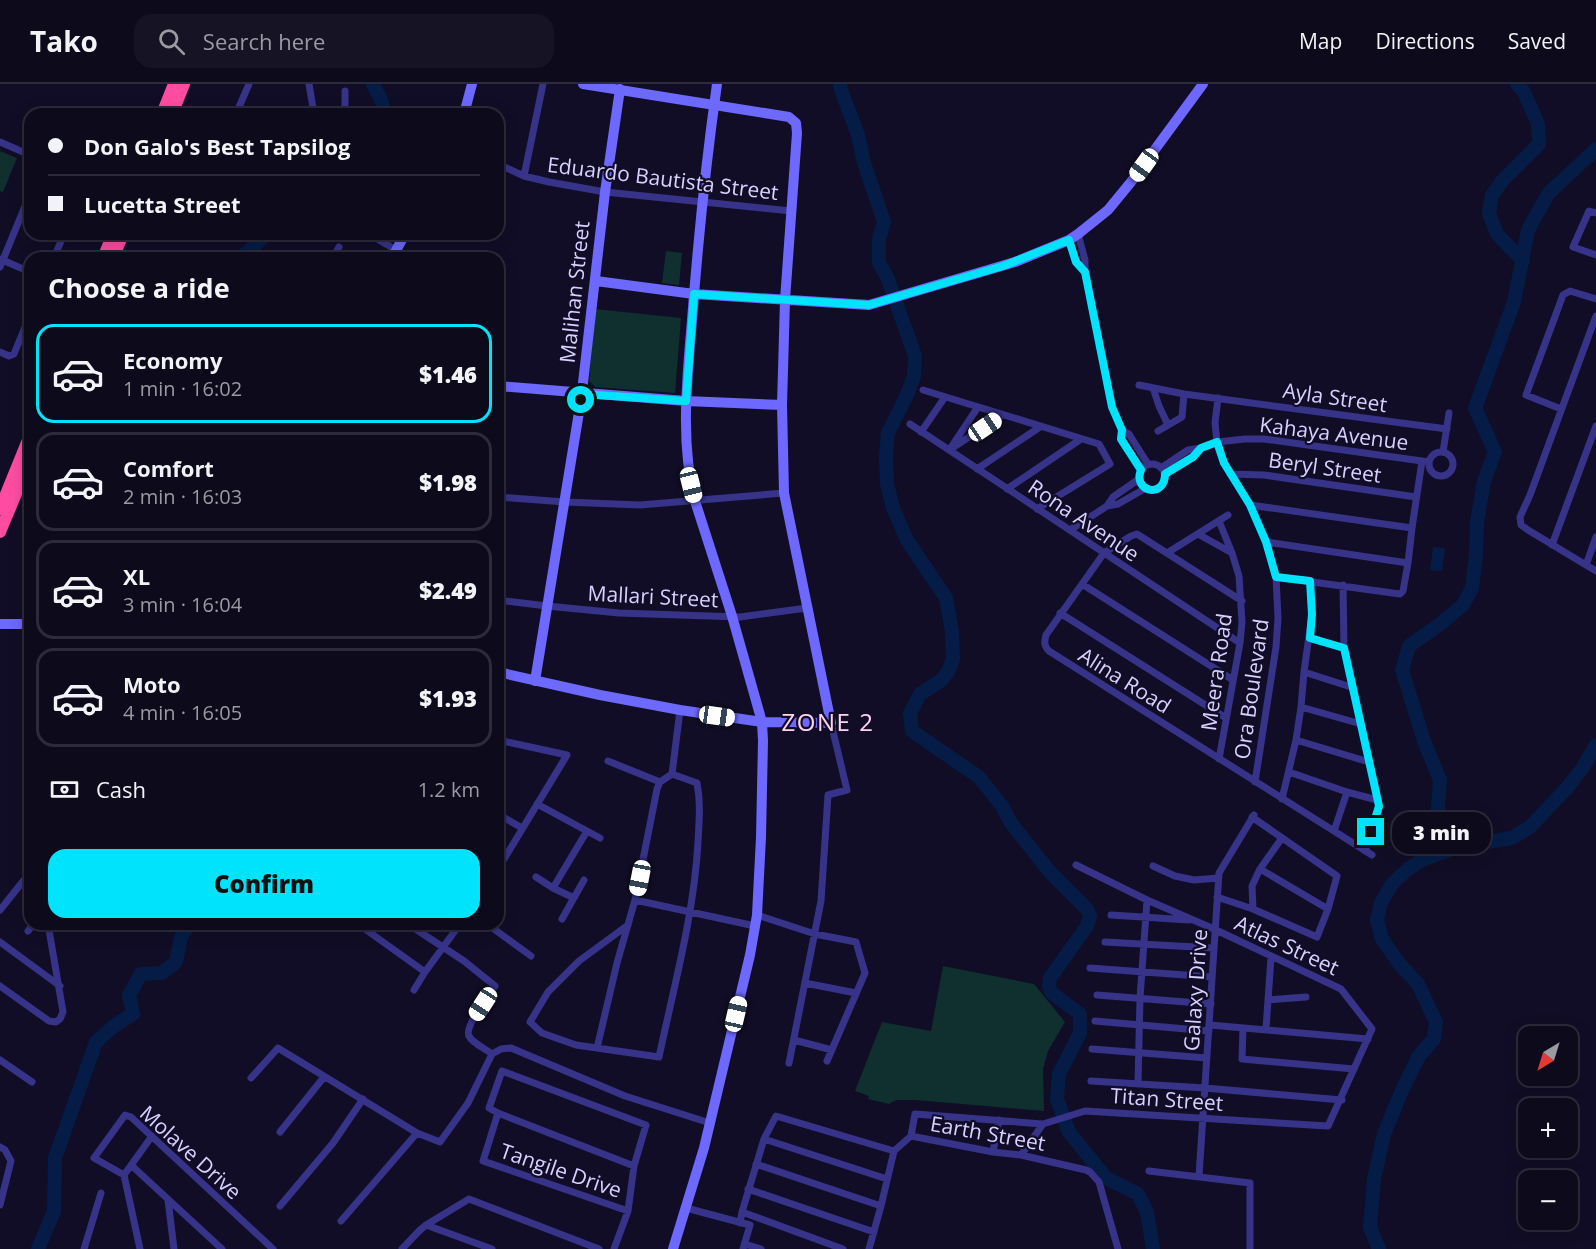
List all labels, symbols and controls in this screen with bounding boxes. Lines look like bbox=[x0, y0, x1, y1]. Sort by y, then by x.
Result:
search box bbox=[134, 14, 554, 68]
text: Tako bbox=[30, 22, 98, 60]
icon: search bbox=[155, 25, 188, 58]
text: Search here bbox=[203, 26, 325, 56]
text: Map bbox=[1299, 27, 1342, 55]
text: Directions bbox=[1375, 27, 1475, 55]
text: Saved bbox=[1508, 27, 1566, 55]
text: Don Galo's Best Tapsilog bbox=[84, 131, 350, 161]
car bbox=[1126, 145, 1162, 185]
street label: Eduardo Bautista Street bbox=[546, 150, 780, 206]
text: Lucetta Street bbox=[84, 189, 241, 219]
street label: Malihan Street bbox=[553, 220, 595, 364]
text: Choose a ride bbox=[48, 269, 230, 306]
text: Economy bbox=[123, 345, 222, 375]
icon: car bbox=[51, 347, 105, 401]
text: $1.46 bbox=[419, 359, 477, 389]
text: 1 min · 16:02 bbox=[123, 375, 242, 402]
street label: Ayla Street bbox=[1281, 376, 1389, 418]
route start bbox=[567, 386, 594, 413]
car bbox=[965, 409, 1005, 445]
street label: Kahaya Avenue bbox=[1258, 410, 1410, 456]
street label: Beryl Street bbox=[1267, 445, 1383, 489]
text: Comfort bbox=[123, 453, 214, 483]
icon: car bbox=[51, 455, 105, 509]
car bbox=[678, 465, 704, 505]
text: $1.98 bbox=[419, 467, 477, 497]
street label: Rona Avenue bbox=[1023, 472, 1145, 568]
text: 2 min · 16:03 bbox=[123, 483, 242, 510]
text: XL bbox=[123, 561, 150, 591]
icon: car bbox=[51, 563, 105, 617]
text: $2.49 bbox=[419, 575, 477, 605]
street label: Mallari Street bbox=[587, 579, 719, 613]
text: 3 min · 16:04 bbox=[123, 591, 242, 618]
street label: Meera Road bbox=[1194, 611, 1238, 733]
street label: Ora Boulevard bbox=[1227, 617, 1275, 761]
street label: Alina Road bbox=[1073, 641, 1177, 719]
text: Moto bbox=[123, 669, 181, 699]
icon: car bbox=[51, 671, 105, 725]
text: $1.93 bbox=[419, 683, 477, 713]
text: 4 min · 16:05 bbox=[123, 699, 242, 726]
car bbox=[698, 705, 736, 727]
district label: ZONE 2 bbox=[782, 705, 874, 738]
icon: cash bbox=[48, 773, 81, 806]
text: Cash bbox=[96, 774, 146, 804]
text: 1.2 km bbox=[418, 776, 480, 803]
callout: 3 min bbox=[1392, 811, 1491, 853]
route end bbox=[1357, 818, 1384, 845]
text: 3 min bbox=[1413, 819, 1470, 846]
button: Confirm bbox=[48, 849, 480, 918]
car bbox=[628, 859, 652, 897]
street label: Atlas Street bbox=[1230, 909, 1344, 981]
street label: Galaxy Drive bbox=[1177, 928, 1213, 1052]
car bbox=[466, 984, 500, 1024]
car bbox=[723, 994, 749, 1034]
north arrow bbox=[1518, 1026, 1578, 1086]
map controls bbox=[1518, 1026, 1578, 1230]
street label: Titan Street bbox=[1110, 1081, 1224, 1117]
button: + bbox=[1518, 1098, 1578, 1158]
street label: Molave Drive bbox=[134, 1099, 248, 1205]
street label: Earth Street bbox=[928, 1109, 1048, 1157]
street label: Tangile Drive bbox=[497, 1136, 625, 1204]
button: − bbox=[1518, 1170, 1578, 1230]

